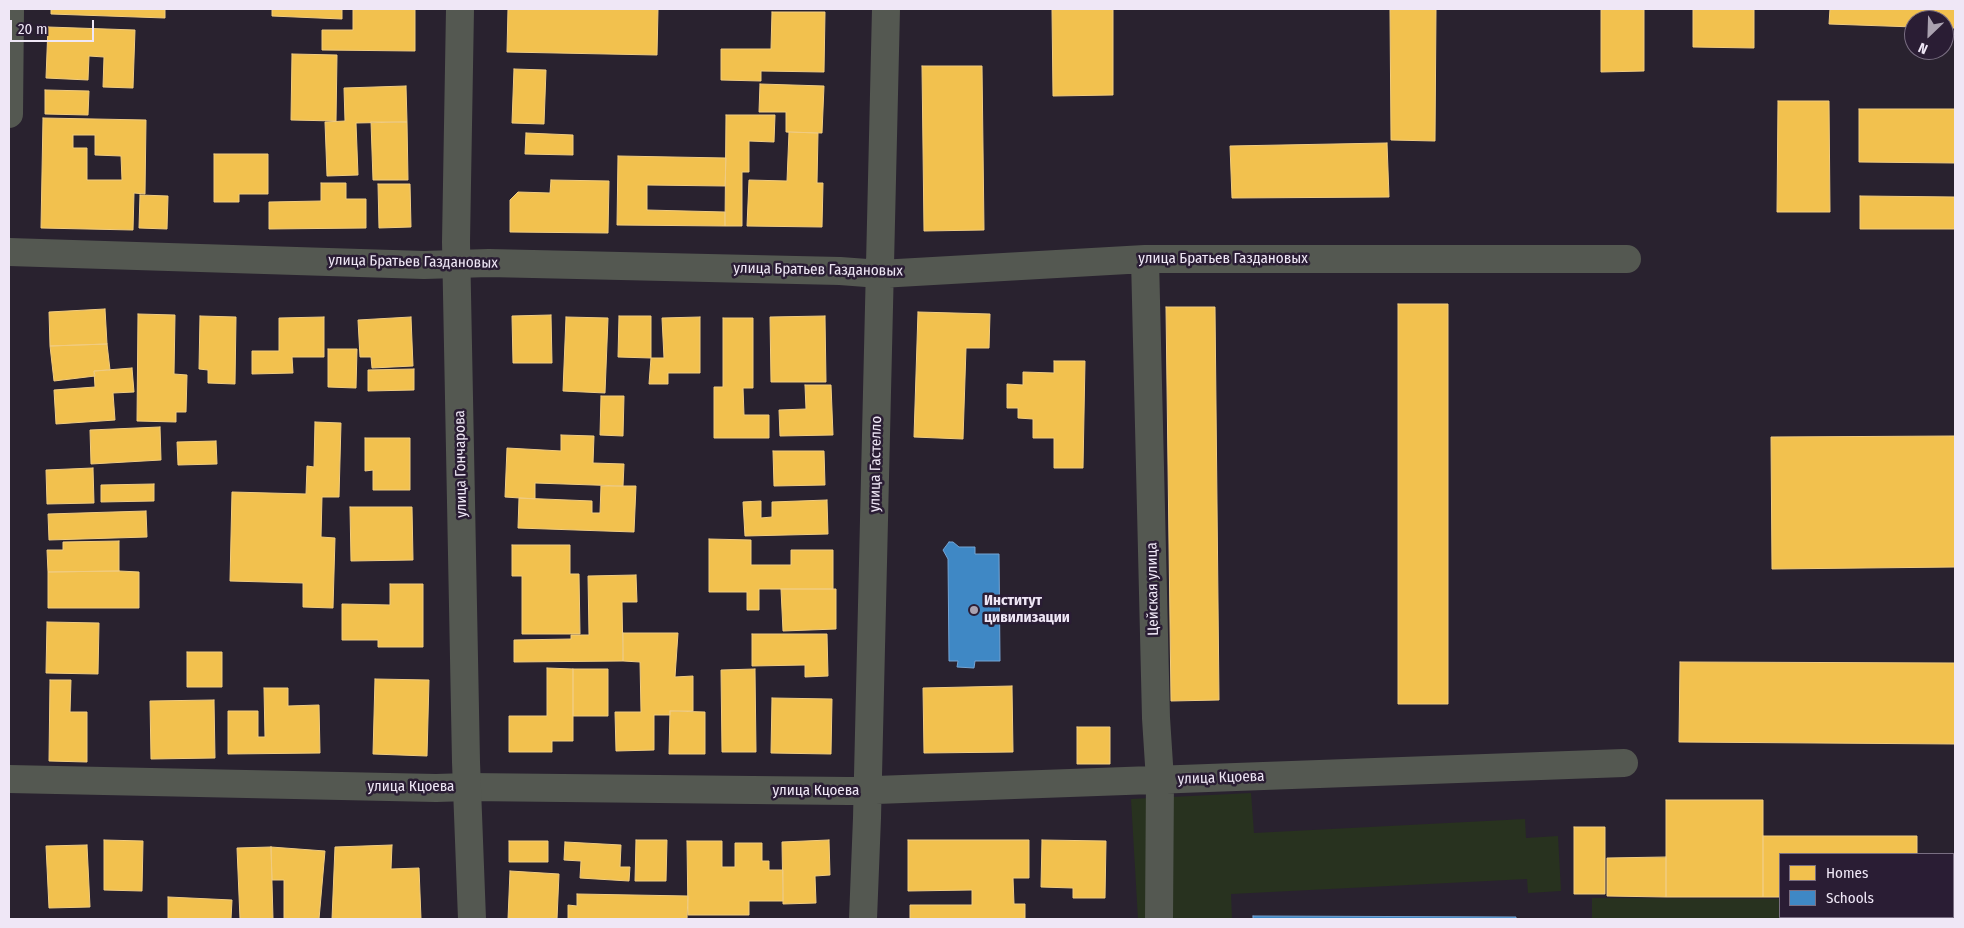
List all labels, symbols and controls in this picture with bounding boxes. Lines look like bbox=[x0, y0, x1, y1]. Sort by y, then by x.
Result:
scale bar bbox=[12, 10, 96, 42]
north arrow bbox=[1904, 10, 1954, 60]
text: 20 m bbox=[18, 20, 48, 38]
text: N bbox=[1916, 39, 1930, 58]
street label: улица Братьев Газдановых bbox=[1138, 250, 1308, 268]
street label: улица Братьев Газдановых bbox=[328, 252, 498, 272]
street label: улица Братьев Газдановых bbox=[733, 260, 903, 280]
street label: улица Гончарова bbox=[451, 410, 471, 518]
street label: улица Гастелло bbox=[866, 416, 886, 512]
street label: Цейская улица bbox=[1143, 542, 1163, 636]
place label: Институт цивилизации bbox=[984, 592, 1070, 627]
marker: Институт цивилизации bbox=[968, 604, 980, 616]
street label: улица Кцоева bbox=[1177, 767, 1265, 789]
street label: улица Кцоева bbox=[368, 778, 454, 796]
street label: улица Кцоева bbox=[773, 782, 859, 800]
legend bbox=[1779, 853, 1954, 918]
text: Homes bbox=[1826, 864, 1868, 882]
text: Schools bbox=[1826, 889, 1874, 907]

